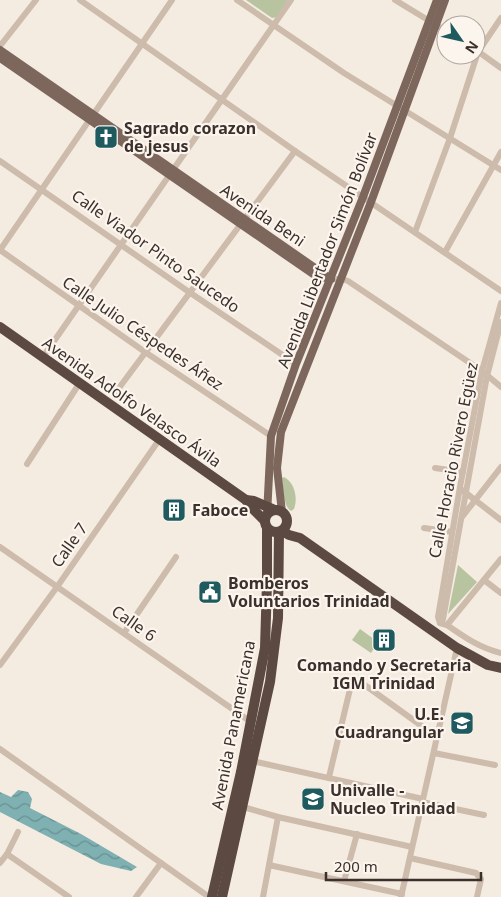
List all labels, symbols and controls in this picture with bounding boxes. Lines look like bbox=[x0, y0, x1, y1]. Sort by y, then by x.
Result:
north arrow bbox=[436, 15, 486, 65]
text: N bbox=[461, 38, 483, 58]
place label: Sagrado corazon de jesus bbox=[124, 117, 256, 157]
church icon: Sagrado corazon de jesus bbox=[93, 124, 119, 150]
street label: Avenida Libertador Simón Bolívar bbox=[272, 129, 382, 371]
street label: Avenida Beni bbox=[216, 179, 310, 251]
street label: Calle Viador Pinto Saucedo bbox=[67, 184, 245, 318]
street label: Calle Julio Céspedes Áñez bbox=[58, 271, 228, 395]
street label: Avenida Adolfo Velasco Ávila bbox=[38, 332, 226, 472]
street label: Calle Horacio Rivero Egüez bbox=[423, 360, 483, 560]
building icon: Faboce bbox=[161, 497, 187, 523]
place label: Faboce bbox=[192, 499, 248, 521]
street label: Calle 7 bbox=[46, 518, 92, 572]
place label: Bomberos Voluntarios Trinidad bbox=[228, 572, 390, 612]
public building icon: Bomberos Voluntarios Trinidad bbox=[197, 579, 223, 605]
street label: Calle 6 bbox=[107, 600, 161, 646]
building icon: Comando y Secretaria IGM Trinidad bbox=[371, 627, 397, 653]
street label: Avenida Panamericana bbox=[206, 638, 260, 812]
place label: Comando y Secretaria IGM Trinidad bbox=[297, 654, 471, 694]
place label: U.E. Cuadrangular bbox=[335, 703, 444, 743]
school or university icon: U.E. Cuadrangular bbox=[449, 710, 475, 736]
place label: Univalle - Nucleo Trinidad bbox=[330, 779, 456, 819]
school or university icon: Univalle - Nucleo Trinidad bbox=[300, 786, 326, 812]
scale bar bbox=[326, 850, 481, 882]
text: 200 m bbox=[334, 856, 378, 876]

